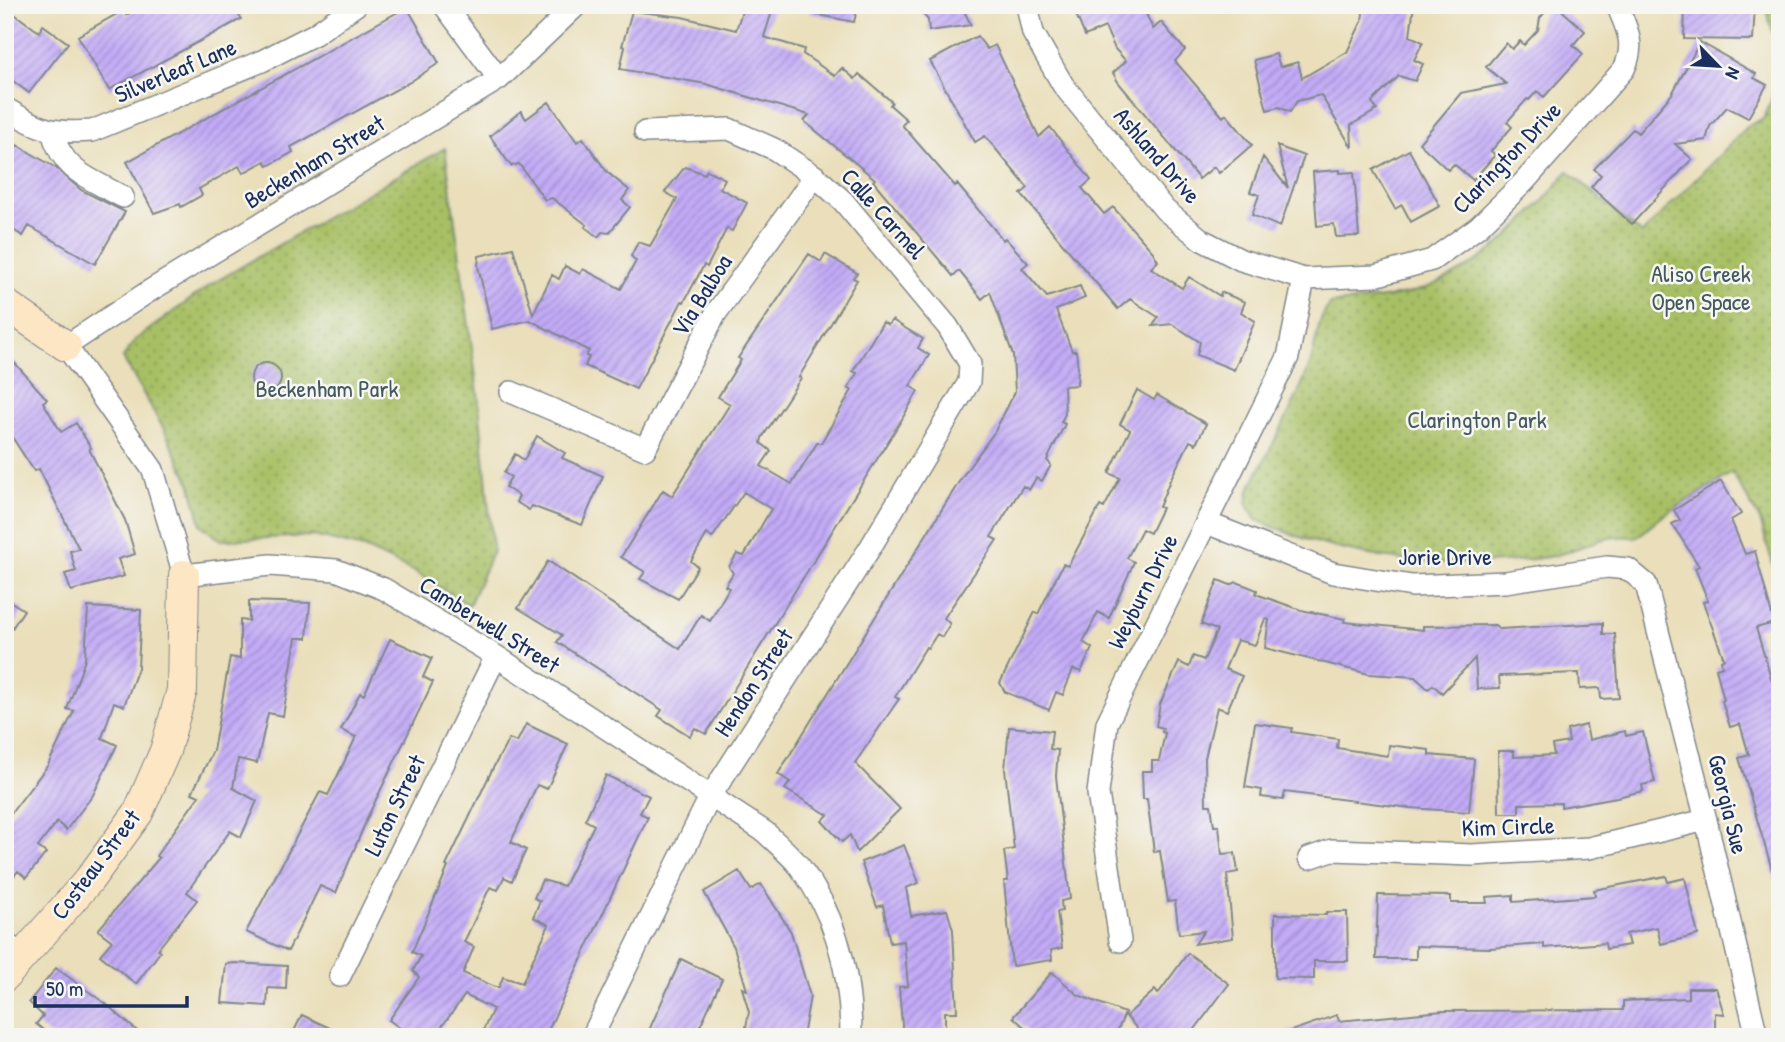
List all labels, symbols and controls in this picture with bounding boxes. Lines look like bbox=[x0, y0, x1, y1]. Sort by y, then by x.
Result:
street label: Silverleaf Lane bbox=[109, 30, 241, 110]
north arrow bbox=[1684, 32, 1754, 102]
text: N bbox=[1719, 63, 1747, 83]
street label: Clarington Drive bbox=[1444, 94, 1568, 220]
street label: Ashland Drive bbox=[1107, 100, 1209, 210]
street label: Beckenham Street bbox=[238, 106, 391, 216]
street label: Calle Carmel bbox=[835, 161, 934, 266]
street label: Via Balboa bbox=[663, 248, 739, 342]
park label: Aliso Creek Open Space bbox=[1651, 257, 1751, 317]
park label: Beckenham Park bbox=[256, 372, 398, 404]
park label: Clarington Park bbox=[1407, 403, 1547, 435]
street label: Weyburn Drive bbox=[1099, 528, 1185, 654]
street label: Jorie Drive bbox=[1398, 540, 1492, 572]
street label: Camberwell Street bbox=[414, 568, 567, 680]
street label: Hendon Street bbox=[706, 621, 800, 742]
street label: Luton Street bbox=[356, 748, 433, 861]
street label: Georgia Sue bbox=[1701, 751, 1757, 857]
street label: Costeau Street bbox=[43, 802, 147, 926]
street label: Kim Circle bbox=[1461, 808, 1555, 844]
scale bar bbox=[35, 965, 187, 1009]
text: 50 m bbox=[46, 974, 83, 1003]

